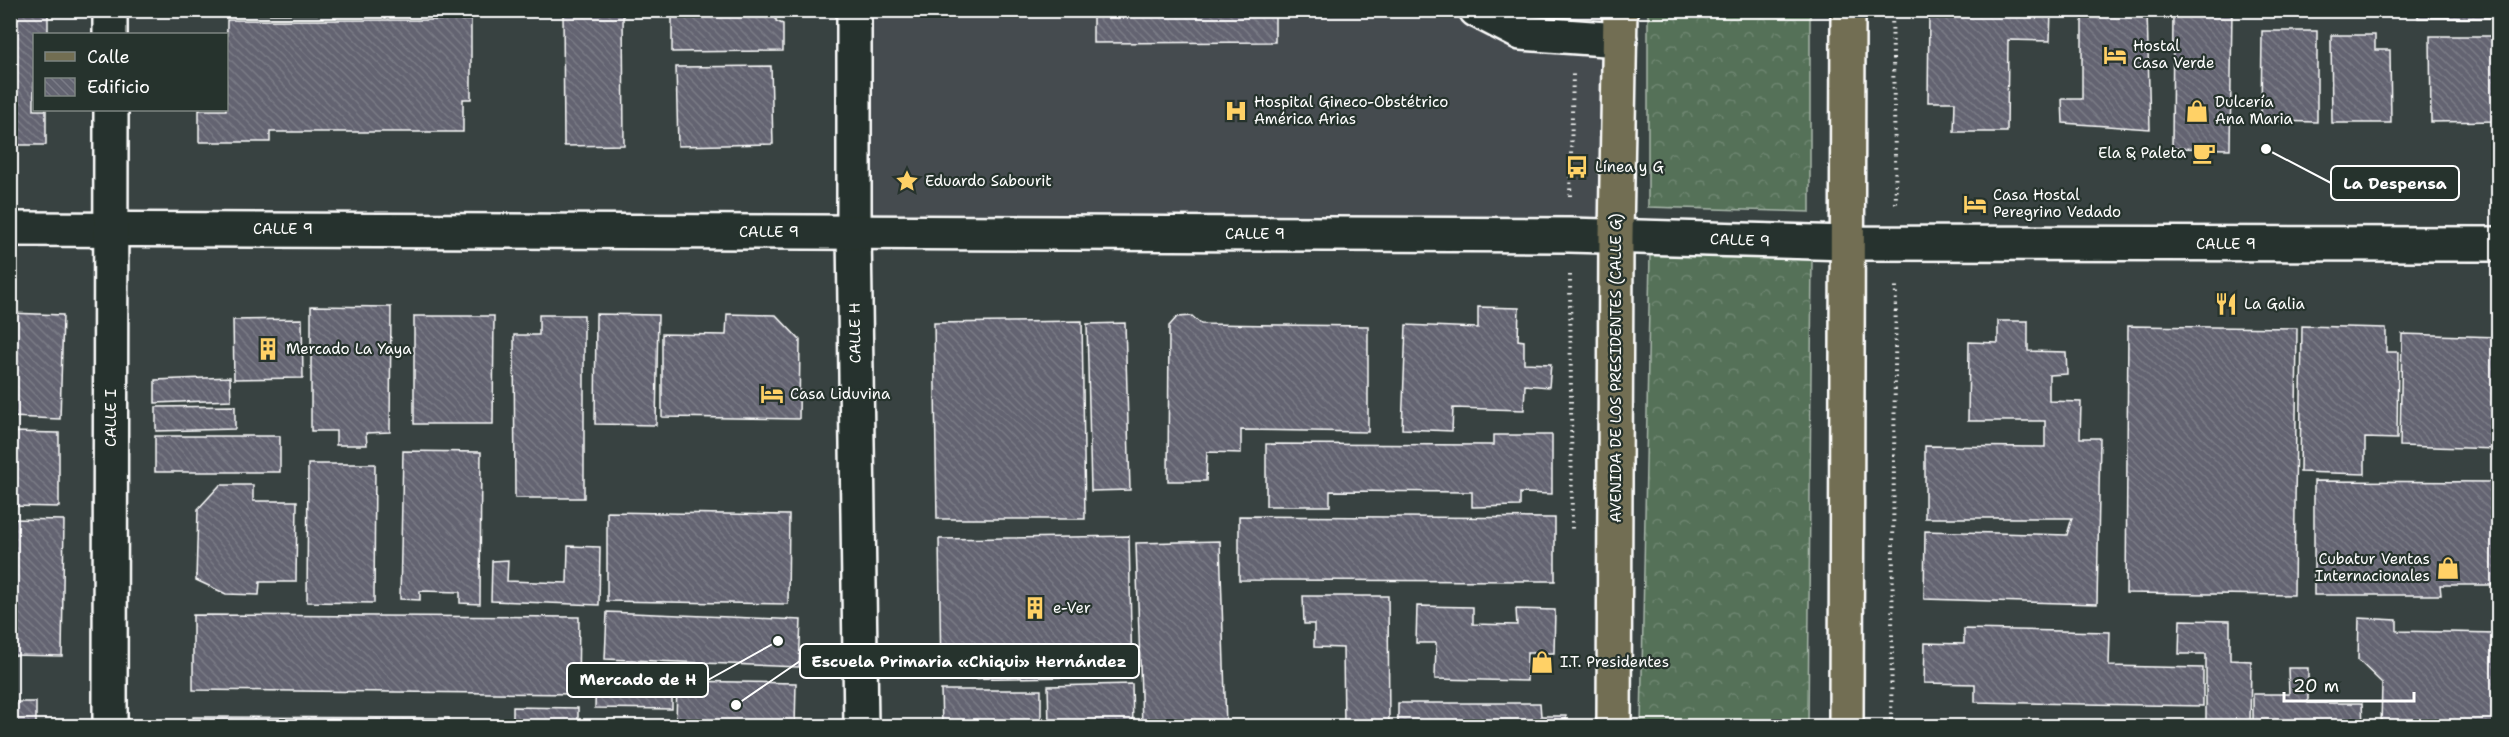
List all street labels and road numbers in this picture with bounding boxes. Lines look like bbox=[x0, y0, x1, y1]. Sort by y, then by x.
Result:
street label: AVENIDA DE LOS PRESIDENTES (CALLE G) bbox=[1606, 213, 1626, 523]
street label: CALLE 9 bbox=[253, 219, 313, 239]
street label: CALLE 9 bbox=[739, 222, 799, 242]
street label: CALLE 9 bbox=[1225, 224, 1285, 244]
street label: CALLE 9 bbox=[1710, 229, 1770, 251]
street label: CALLE 9 bbox=[2196, 234, 2256, 254]
street label: CALLE H bbox=[844, 302, 866, 364]
street label: CALLE I bbox=[101, 389, 121, 447]

